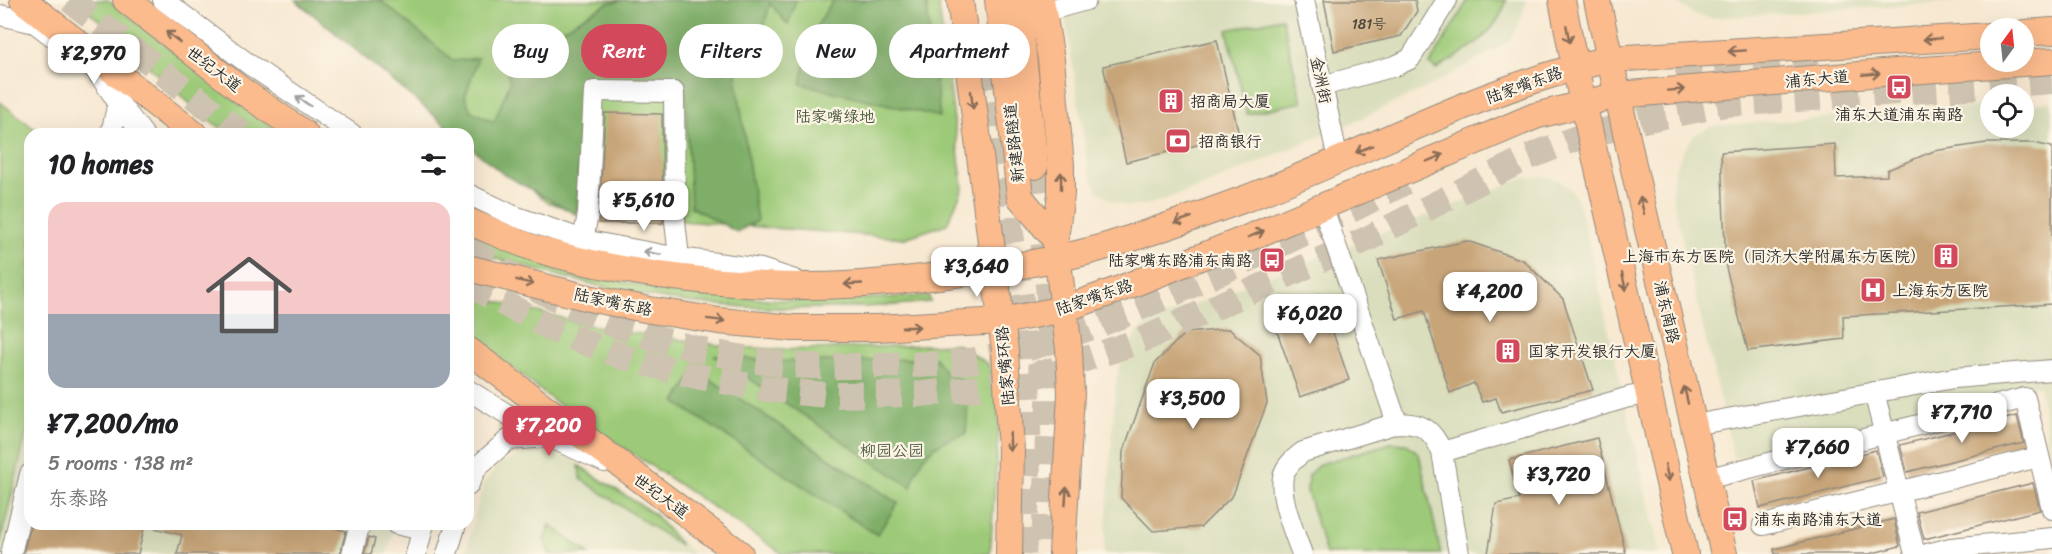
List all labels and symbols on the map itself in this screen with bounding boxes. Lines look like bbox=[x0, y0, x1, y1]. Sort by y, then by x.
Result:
house number: 181号 bbox=[1352, 12, 1386, 37]
north arrow bbox=[1980, 18, 2034, 72]
one-way arrow bbox=[1563, 23, 1574, 43]
one-way arrow bbox=[165, 31, 181, 44]
pin: ¥2,970 bbox=[45, 34, 143, 85]
one-way arrow bbox=[1923, 34, 1943, 45]
street label: 世纪大道 bbox=[180, 38, 248, 100]
one-way arrow bbox=[1728, 46, 1748, 57]
street label: 金洲街 bbox=[1302, 54, 1340, 106]
street label: 陆家嘴东路 bbox=[1481, 58, 1567, 112]
street label: 浦东大道 bbox=[1784, 62, 1850, 96]
one-way arrow bbox=[1860, 68, 1880, 79]
bus stop icon: 浦东大道浦东南路 bbox=[1884, 72, 1914, 102]
one-way arrow bbox=[1666, 85, 1686, 96]
building icon: 招商局大厦 bbox=[1156, 86, 1186, 116]
place label: 招商局大厦 bbox=[1190, 87, 1270, 116]
one-way arrow bbox=[967, 89, 978, 109]
one-way arrow bbox=[295, 95, 312, 107]
place label: 浦东大道浦东南路 bbox=[1835, 100, 1963, 129]
park label: 陆家嘴绿地 bbox=[795, 102, 875, 131]
street label: 新建路隧道 bbox=[995, 102, 1033, 184]
bank icon: 招商银行 bbox=[1163, 126, 1193, 156]
place label: 招商银行 bbox=[1198, 127, 1262, 156]
one-way arrow bbox=[1356, 144, 1374, 155]
one-way arrow bbox=[1425, 152, 1444, 163]
one-way arrow bbox=[1055, 171, 1067, 191]
pin: ¥5,610 bbox=[595, 181, 693, 232]
one-way arrow bbox=[1636, 196, 1648, 215]
one-way arrow bbox=[1173, 215, 1192, 226]
one-way arrow bbox=[1246, 228, 1264, 239]
building icon: 上海市东方医院（同济大学附属东方医院） bbox=[1931, 241, 1961, 271]
place label: 上海市东方医院（同济大学附属东方医院） bbox=[1622, 242, 1926, 271]
bus stop icon: 陆家嘴东路浦东南路 bbox=[1257, 245, 1287, 275]
place label: 陆家嘴东路浦东南路 bbox=[1108, 246, 1252, 275]
one-way arrow bbox=[643, 247, 663, 258]
pin: ¥3,640 bbox=[928, 247, 1026, 298]
street label: 陆家嘴东路 bbox=[1051, 270, 1137, 324]
pin: ¥4,200 bbox=[1441, 272, 1539, 323]
one-way arrow bbox=[1619, 272, 1630, 292]
hospital icon: 上海东方医院 bbox=[1858, 275, 1888, 305]
place label: 上海东方医院 bbox=[1892, 276, 1988, 305]
one-way arrow bbox=[515, 277, 534, 289]
one-way arrow bbox=[843, 278, 863, 289]
street label: 浦东南路 bbox=[1646, 278, 1688, 346]
street label: 陆家嘴东路 bbox=[571, 279, 655, 325]
pin: ¥6,020 bbox=[1261, 294, 1359, 345]
one-way arrow bbox=[706, 315, 725, 326]
one-way arrow bbox=[900, 321, 920, 332]
street label: 陆家嘴环路 bbox=[987, 325, 1023, 407]
building icon: 国家开发银行大厦 bbox=[1493, 336, 1523, 366]
place label: 国家开发银行大厦 bbox=[1528, 337, 1656, 366]
pin: ¥3,500 bbox=[1144, 379, 1242, 430]
one-way arrow bbox=[1680, 386, 1692, 405]
pin: ¥7,710 bbox=[1913, 393, 2011, 444]
pin: ¥7,200 bbox=[500, 406, 598, 457]
pin: ¥7,660 bbox=[1769, 428, 1867, 479]
one-way arrow bbox=[1005, 432, 1016, 452]
park label: 柳园公园 bbox=[860, 436, 924, 465]
pin: ¥3,720 bbox=[1510, 455, 1608, 506]
one-way arrow bbox=[1661, 463, 1673, 482]
street label: 世纪大道 bbox=[627, 465, 695, 527]
one-way arrow bbox=[1060, 486, 1071, 506]
bus stop icon: 浦东南路浦东大道 bbox=[1720, 504, 1750, 534]
place label: 浦东南路浦东大道 bbox=[1754, 505, 1882, 534]

